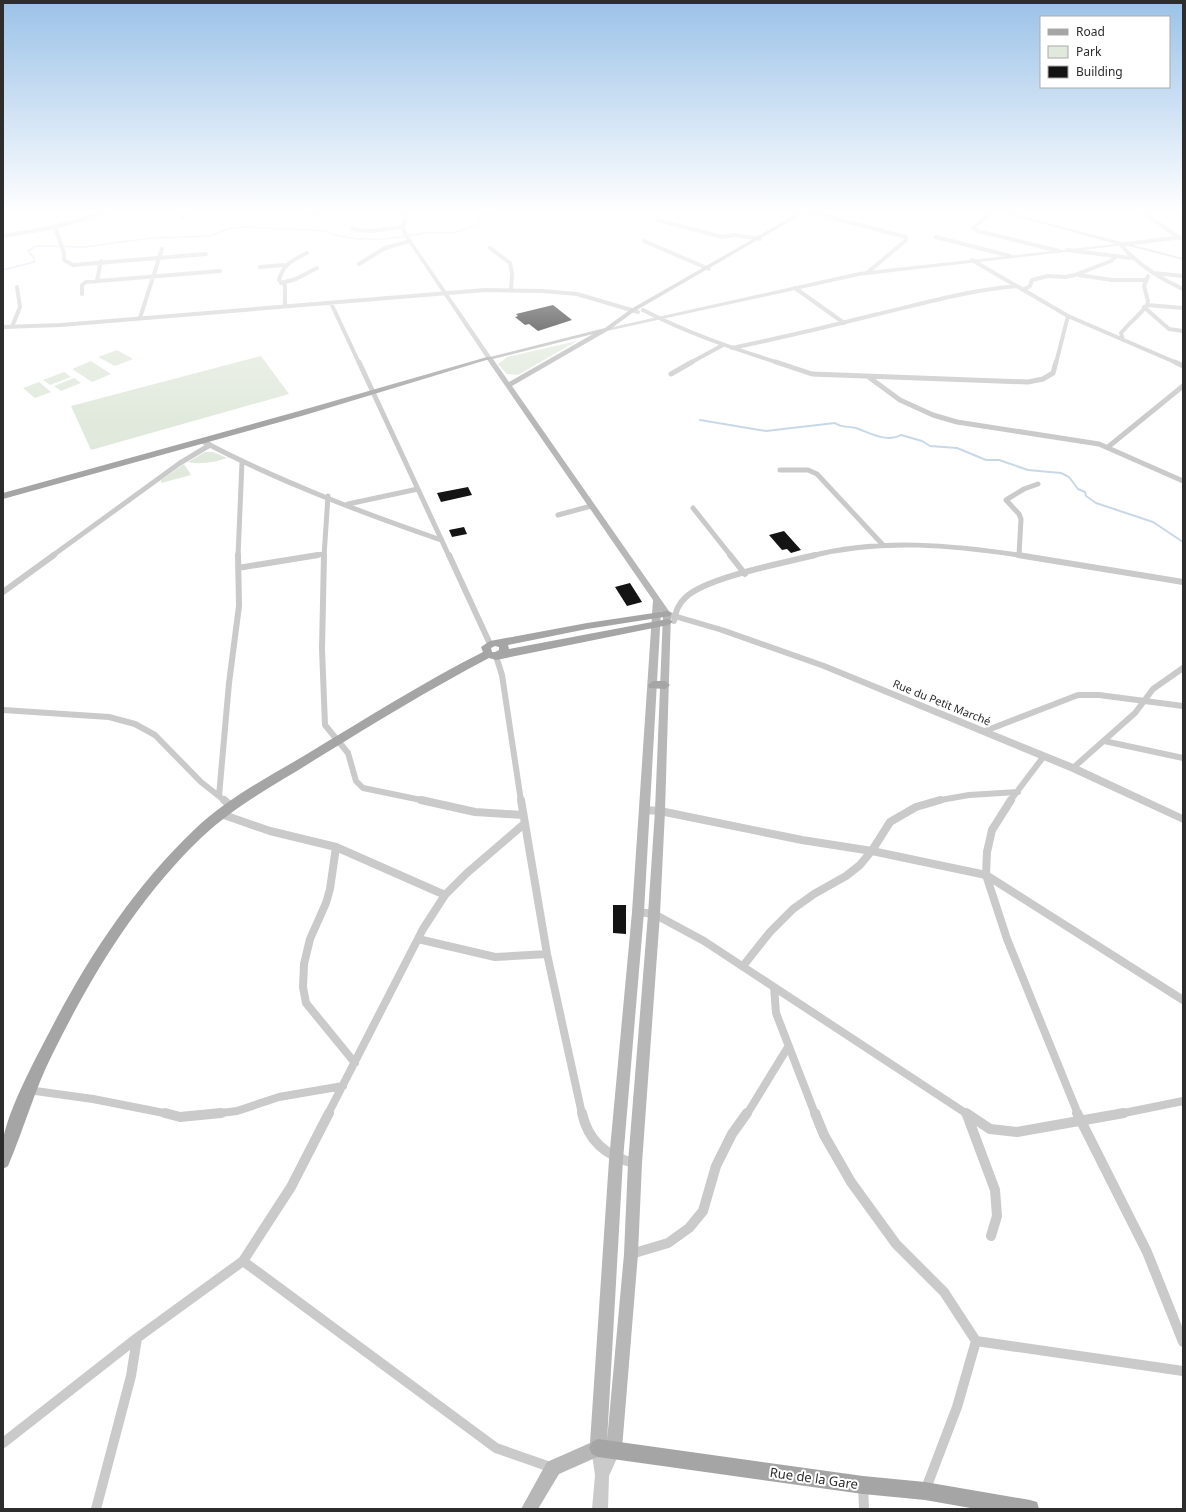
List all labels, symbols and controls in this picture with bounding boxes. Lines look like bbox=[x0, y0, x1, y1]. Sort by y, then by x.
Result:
legend bbox=[1040, 16, 1170, 88]
text: Road bbox=[1076, 23, 1105, 40]
text: Park bbox=[1076, 43, 1102, 60]
text: Building bbox=[1076, 63, 1123, 80]
street label: Rue du Petit Marché bbox=[891, 675, 993, 729]
street label: Rue de la Gare bbox=[769, 1463, 859, 1493]

